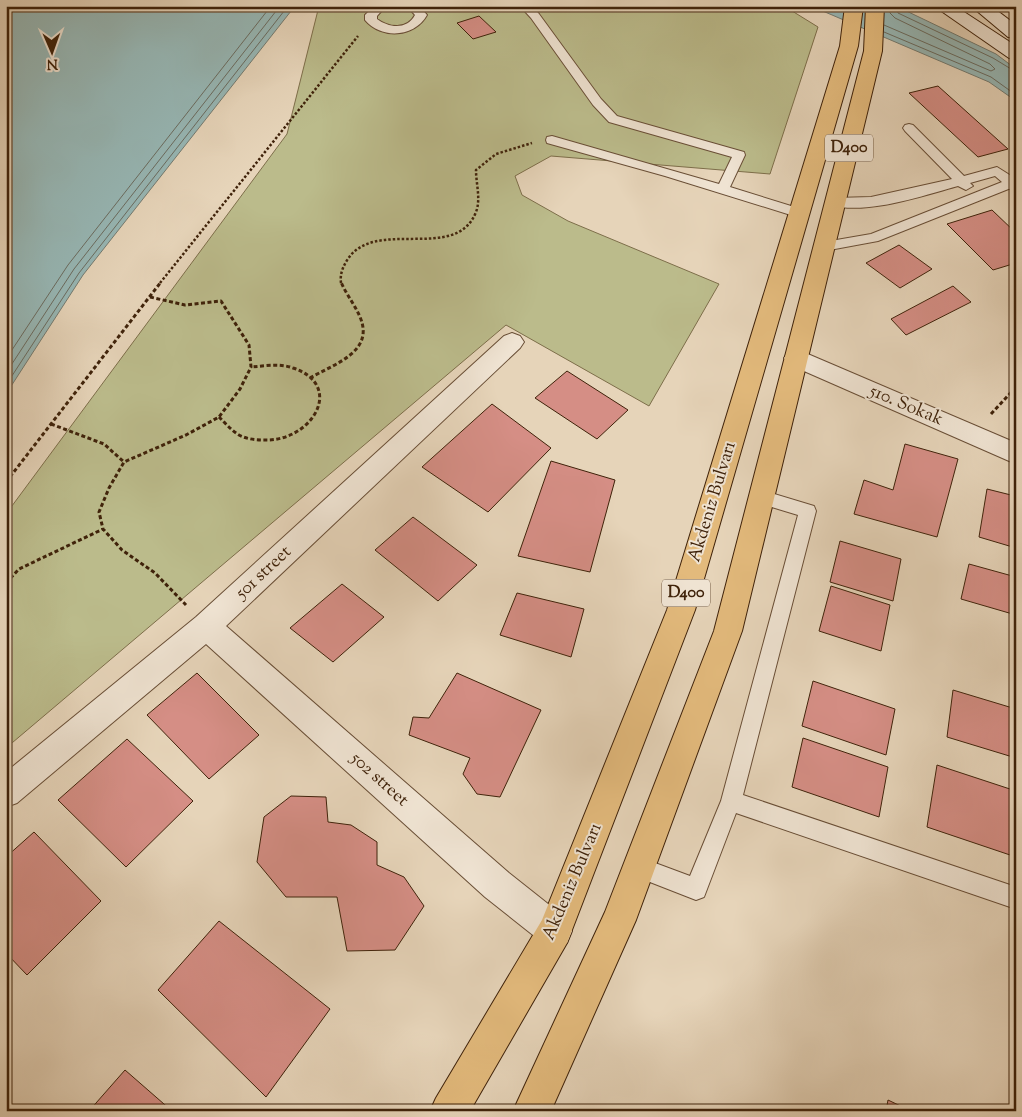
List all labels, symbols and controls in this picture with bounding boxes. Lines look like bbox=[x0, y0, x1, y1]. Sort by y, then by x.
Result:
north arrow bbox=[28, 28, 78, 78]
text: N bbox=[46, 53, 58, 73]
road number: D400 bbox=[825, 134, 873, 162]
street label: 510. Sokak bbox=[864, 378, 947, 433]
street label: Akdeniz Bulvarı bbox=[682, 439, 744, 565]
street label: 501 street bbox=[229, 540, 298, 606]
road number: D400 bbox=[662, 580, 710, 606]
street label: 502 street bbox=[343, 746, 414, 813]
street label: Akdeniz Bulvarı bbox=[537, 820, 609, 944]

